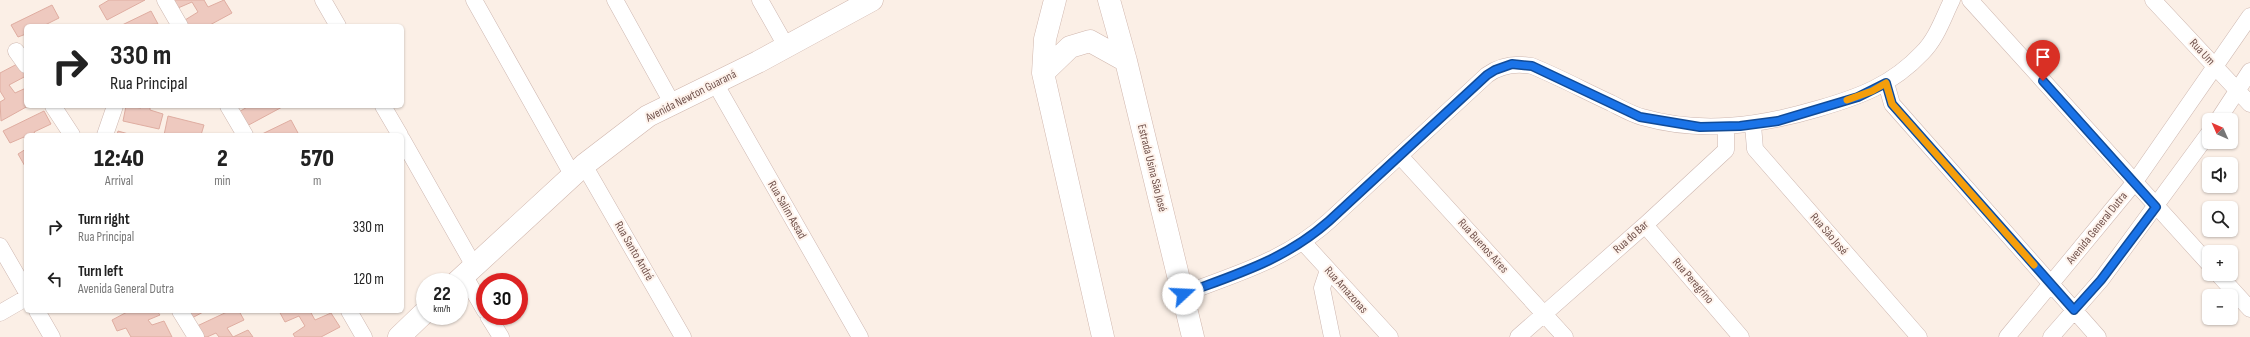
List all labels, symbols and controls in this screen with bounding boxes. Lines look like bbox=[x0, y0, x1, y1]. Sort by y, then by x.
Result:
street label: Rua Um bbox=[2186, 36, 2218, 69]
text: 330 m bbox=[110, 39, 171, 72]
icon: right bbox=[44, 40, 96, 92]
pin bbox=[2026, 40, 2060, 81]
icon: arrive bbox=[2032, 46, 2054, 68]
street label: Avenida Newton Guaraná bbox=[642, 67, 739, 126]
text: Rua Principal bbox=[110, 73, 188, 94]
north arrow bbox=[2202, 113, 2238, 149]
map controls bbox=[2202, 113, 2238, 325]
street label: Estrada Usina São José bbox=[1134, 123, 1170, 213]
text: 12:40 bbox=[94, 144, 144, 173]
text: 2 bbox=[217, 144, 228, 173]
text: 570 bbox=[301, 144, 334, 173]
button: sound bbox=[2202, 157, 2238, 193]
text: Arrival bbox=[105, 173, 133, 189]
text: min bbox=[214, 173, 231, 189]
text: m bbox=[313, 173, 321, 189]
street label: Rua Salim Assad bbox=[764, 178, 810, 242]
street label: Avenida General Dutra bbox=[2063, 189, 2131, 268]
button: search bbox=[2202, 201, 2238, 237]
text: Turn right bbox=[78, 210, 130, 229]
street label: Rua São José bbox=[1807, 210, 1851, 258]
icon: right bbox=[44, 216, 66, 238]
street label: Rua Buenos Aires bbox=[1455, 216, 1511, 276]
street label: Rua do Bar bbox=[1610, 217, 1652, 257]
text: 330 m bbox=[353, 218, 384, 237]
street label: Rua Santo André bbox=[611, 219, 657, 284]
text: Rua Principal bbox=[78, 229, 134, 245]
button: + bbox=[2202, 245, 2238, 281]
street label: Rua Peregrino bbox=[1669, 255, 1717, 307]
text: Turn left bbox=[78, 262, 123, 281]
street label: Rua Amazonas bbox=[1321, 263, 1371, 317]
icon: left bbox=[44, 268, 66, 290]
text: 120 m bbox=[354, 270, 384, 289]
speed limit sign: 30 bbox=[476, 273, 528, 325]
position arrow bbox=[1162, 273, 1204, 315]
text: Avenida General Dutra bbox=[78, 281, 174, 297]
text: 22 bbox=[433, 282, 451, 306]
button: − bbox=[2202, 289, 2238, 325]
text: km/h bbox=[433, 303, 451, 315]

